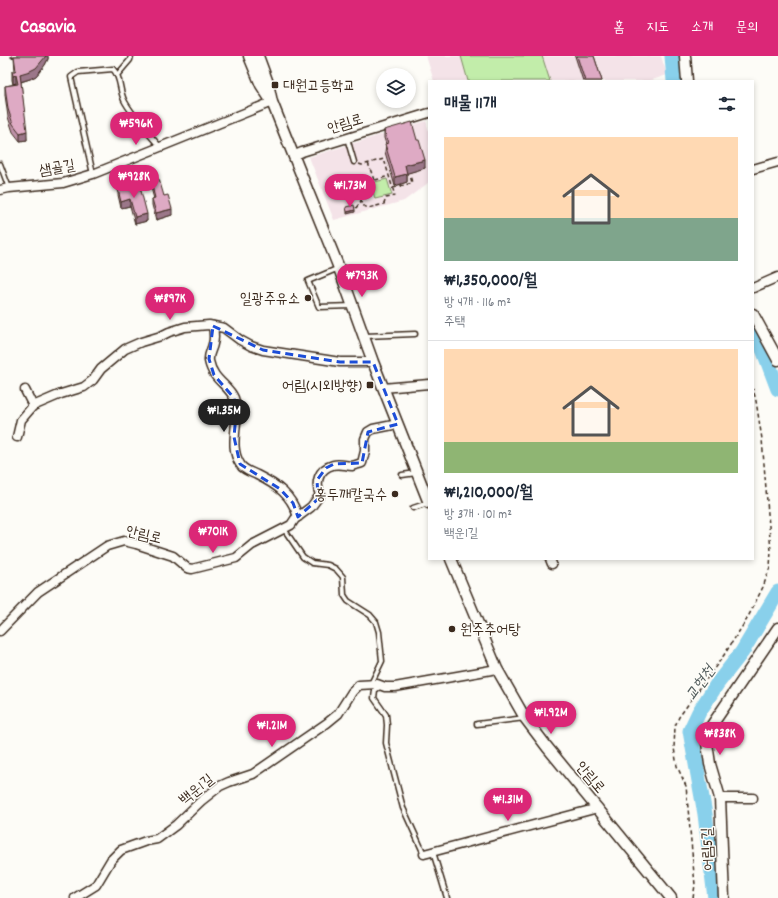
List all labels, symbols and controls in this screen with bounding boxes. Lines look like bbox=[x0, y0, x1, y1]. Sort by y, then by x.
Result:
text: Casavia bbox=[20, 15, 76, 42]
text: 홈 bbox=[613, 18, 624, 38]
text: 지도 bbox=[646, 18, 669, 38]
text: 소개 bbox=[691, 18, 713, 38]
text: 문의 bbox=[735, 18, 758, 38]
map controls bbox=[376, 68, 416, 108]
button: layers bbox=[376, 68, 416, 108]
place label: 대원고등학교 bbox=[283, 76, 355, 98]
marker: 대원고등학교 bbox=[270, 80, 280, 90]
text: 매물 11개 bbox=[444, 93, 496, 117]
icon: filters bbox=[716, 93, 738, 115]
street label: 안림로 bbox=[325, 109, 366, 141]
pin: ₩596K bbox=[108, 112, 164, 146]
text: ₩596K bbox=[119, 115, 153, 134]
street label: 샘골길 bbox=[38, 155, 77, 183]
icon: home bbox=[555, 163, 627, 235]
pin: ₩928K bbox=[106, 165, 162, 199]
text: ₩928K bbox=[118, 168, 150, 187]
pin: ₩1.73M bbox=[317, 174, 383, 208]
text: ₩1.73M bbox=[334, 177, 366, 196]
pin: ₩793K bbox=[334, 264, 390, 298]
text: ₩793K bbox=[346, 267, 378, 286]
text: ₩1,350,000/월 bbox=[444, 270, 537, 294]
pin: ₩897K bbox=[142, 287, 198, 321]
place label: 일광주유소 bbox=[240, 289, 300, 311]
text: ₩897K bbox=[154, 290, 186, 309]
marker: 일광주유소 bbox=[303, 293, 313, 303]
text: 방 4개 · 116 m² bbox=[444, 294, 511, 313]
text: 주택 bbox=[444, 313, 465, 332]
icon: home bbox=[555, 375, 627, 447]
place label: 어림(시외방향) bbox=[282, 376, 362, 398]
marker: 어림(시외방향) bbox=[365, 380, 375, 390]
pin: ₩1.35M bbox=[191, 399, 257, 433]
text: ₩1.35M bbox=[207, 402, 241, 421]
text: ₩1,210,000/월 bbox=[444, 482, 533, 506]
place label: 홍두깨칼국수 bbox=[315, 485, 387, 507]
marker: 홍두깨칼국수 bbox=[390, 489, 400, 499]
text: 방 3개 · 101 m² bbox=[444, 506, 512, 525]
pin: ₩701K bbox=[185, 520, 241, 554]
street label: 안림로 bbox=[123, 521, 164, 551]
text: ₩701K bbox=[198, 523, 228, 542]
text: 백운1길 bbox=[444, 525, 478, 544]
place label: 원주추어탕 bbox=[460, 620, 521, 642]
marker: 원주추어탕 bbox=[447, 624, 457, 634]
water label: 교현천 bbox=[681, 659, 723, 706]
pin: ₩1.92M bbox=[518, 701, 584, 735]
text: ₩1.92M bbox=[534, 704, 568, 723]
pin: ₩1.21M bbox=[239, 714, 305, 748]
text: ₩1.21M bbox=[257, 717, 287, 736]
pin: ₩838K bbox=[692, 722, 748, 756]
text: ₩838K bbox=[704, 725, 736, 744]
street label: 안림로 bbox=[569, 757, 610, 799]
street label: 백운1길 bbox=[175, 770, 220, 812]
pin: ₩1.31M bbox=[475, 788, 541, 822]
text: ₩1.31M bbox=[493, 791, 523, 810]
street label: 어림5길 bbox=[697, 827, 721, 871]

